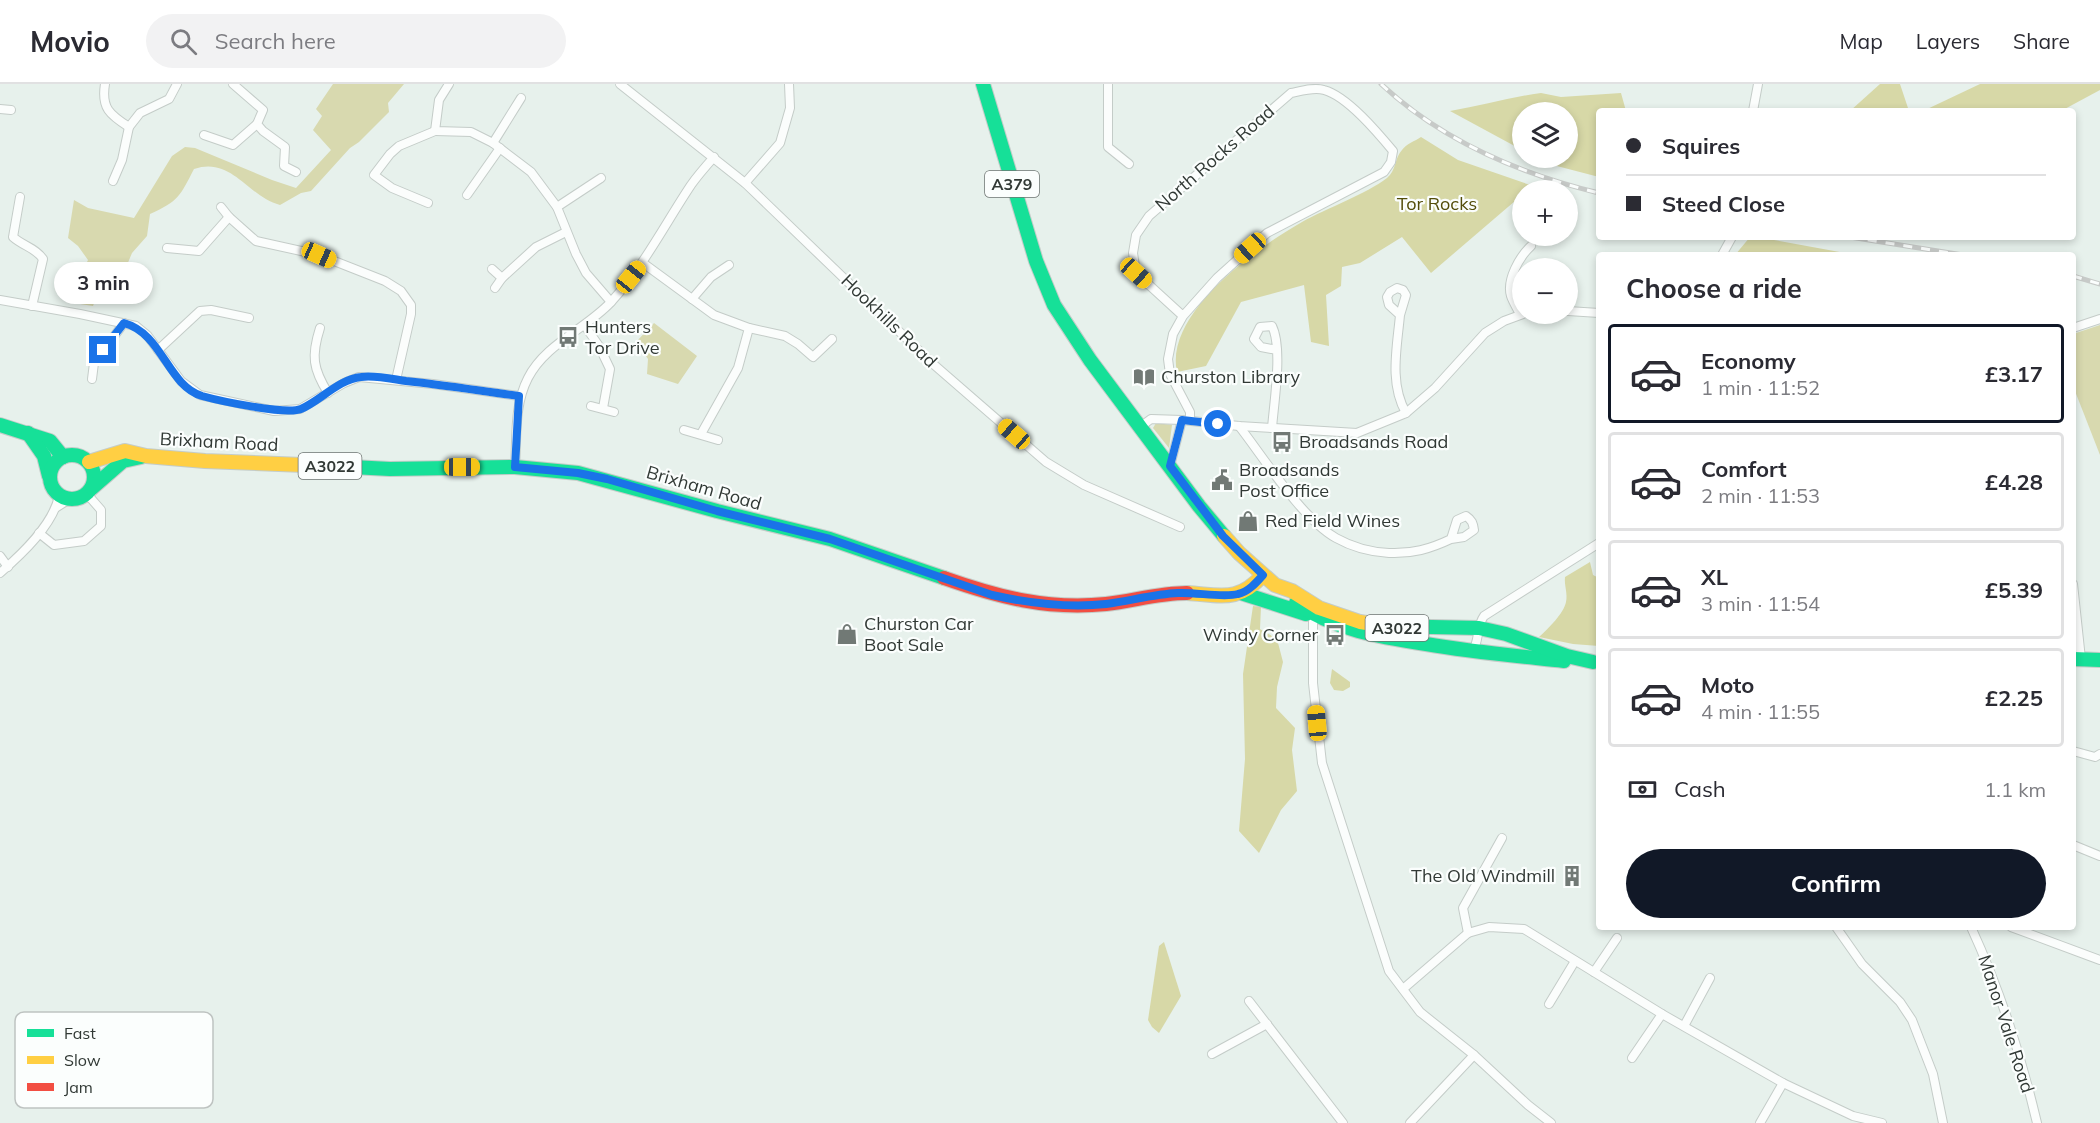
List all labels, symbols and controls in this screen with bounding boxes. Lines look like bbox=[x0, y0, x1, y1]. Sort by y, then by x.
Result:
search box bbox=[146, 14, 566, 68]
text: Movio bbox=[30, 24, 110, 59]
icon: search bbox=[167, 25, 200, 58]
text: Search here bbox=[215, 27, 336, 55]
text: Map bbox=[1840, 28, 1883, 54]
text: Layers bbox=[1916, 28, 1980, 54]
text: Share bbox=[2013, 28, 2070, 54]
street label: North Rocks Road bbox=[1150, 100, 1279, 216]
map controls bbox=[1512, 102, 1578, 324]
button: layers bbox=[1512, 102, 1578, 168]
text: Squires bbox=[1662, 132, 1740, 160]
road number: A379 bbox=[985, 171, 1039, 197]
button: + bbox=[1512, 180, 1578, 246]
text: Steed Close bbox=[1662, 190, 1785, 218]
park label: Tor Rocks bbox=[1397, 192, 1477, 215]
car bbox=[1231, 229, 1269, 267]
car bbox=[299, 239, 339, 271]
car bbox=[1117, 254, 1155, 292]
car bbox=[613, 257, 649, 297]
button: − bbox=[1512, 258, 1578, 324]
callout: 3 min bbox=[54, 263, 152, 305]
street label: Hookhills Road bbox=[836, 269, 942, 372]
text: 3 min bbox=[77, 270, 130, 295]
text: Choose a ride bbox=[1626, 271, 1802, 305]
place label: Hunters Tor Drive bbox=[585, 315, 660, 359]
bus stop icon: Hunters Tor Drive bbox=[556, 325, 580, 349]
route end bbox=[89, 336, 116, 363]
icon: car bbox=[1629, 347, 1683, 401]
text: Economy bbox=[1701, 347, 1796, 375]
text: £3.17 bbox=[1985, 360, 2043, 388]
library icon: Churston Library bbox=[1132, 365, 1156, 389]
place label: Churston Library bbox=[1161, 365, 1300, 388]
text: 1 min · 11:52 bbox=[1701, 375, 1820, 400]
route start bbox=[1204, 410, 1231, 437]
car bbox=[995, 415, 1033, 453]
street label: Brixham Road bbox=[159, 427, 279, 456]
bus stop icon: Broadsands Road bbox=[1270, 430, 1294, 454]
place label: Broadsands Road bbox=[1299, 430, 1448, 453]
road number: A3022 bbox=[298, 453, 362, 479]
icon: car bbox=[1629, 455, 1683, 509]
text: Comfort bbox=[1701, 455, 1787, 483]
car bbox=[444, 458, 480, 476]
place label: Broadsands Post Office bbox=[1239, 458, 1340, 502]
street label: Brixham Road bbox=[644, 460, 764, 515]
public building icon: Broadsands Post Office bbox=[1210, 468, 1234, 492]
text: £4.28 bbox=[1985, 468, 2043, 496]
text: 2 min · 11:53 bbox=[1701, 483, 1820, 508]
shop icon: Red Field Wines bbox=[1236, 509, 1260, 533]
place label: Red Field Wines bbox=[1265, 509, 1400, 532]
icon: car bbox=[1629, 563, 1683, 617]
text: XL bbox=[1701, 563, 1728, 591]
text: £5.39 bbox=[1985, 576, 2043, 604]
text: 3 min · 11:54 bbox=[1701, 591, 1820, 616]
place label: Churston Car Boot Sale bbox=[864, 612, 974, 656]
road number: A3022 bbox=[1366, 615, 1428, 641]
shop icon: Churston Car Boot Sale bbox=[835, 622, 859, 646]
place label: Windy Corner bbox=[1203, 623, 1318, 646]
bus stop icon: Windy Corner bbox=[1323, 623, 1347, 647]
icon: car bbox=[1629, 671, 1683, 725]
text: Moto bbox=[1701, 671, 1754, 699]
text: £2.25 bbox=[1985, 684, 2043, 712]
text: 4 min · 11:55 bbox=[1701, 699, 1820, 724]
car bbox=[1306, 704, 1328, 742]
icon: cash bbox=[1626, 773, 1659, 806]
text: Cash bbox=[1674, 775, 1726, 803]
text: 1.1 km bbox=[1984, 777, 2046, 802]
button: Confirm bbox=[1626, 849, 2046, 918]
place label: The Old Windmill bbox=[1411, 864, 1555, 887]
building icon: The Old Windmill bbox=[1560, 864, 1584, 888]
street label: Manor Vale Road bbox=[1973, 952, 2040, 1096]
legend bbox=[15, 1012, 213, 1108]
text: Fast bbox=[64, 1023, 96, 1043]
text: Slow bbox=[64, 1050, 101, 1070]
text: Jam bbox=[64, 1077, 93, 1097]

